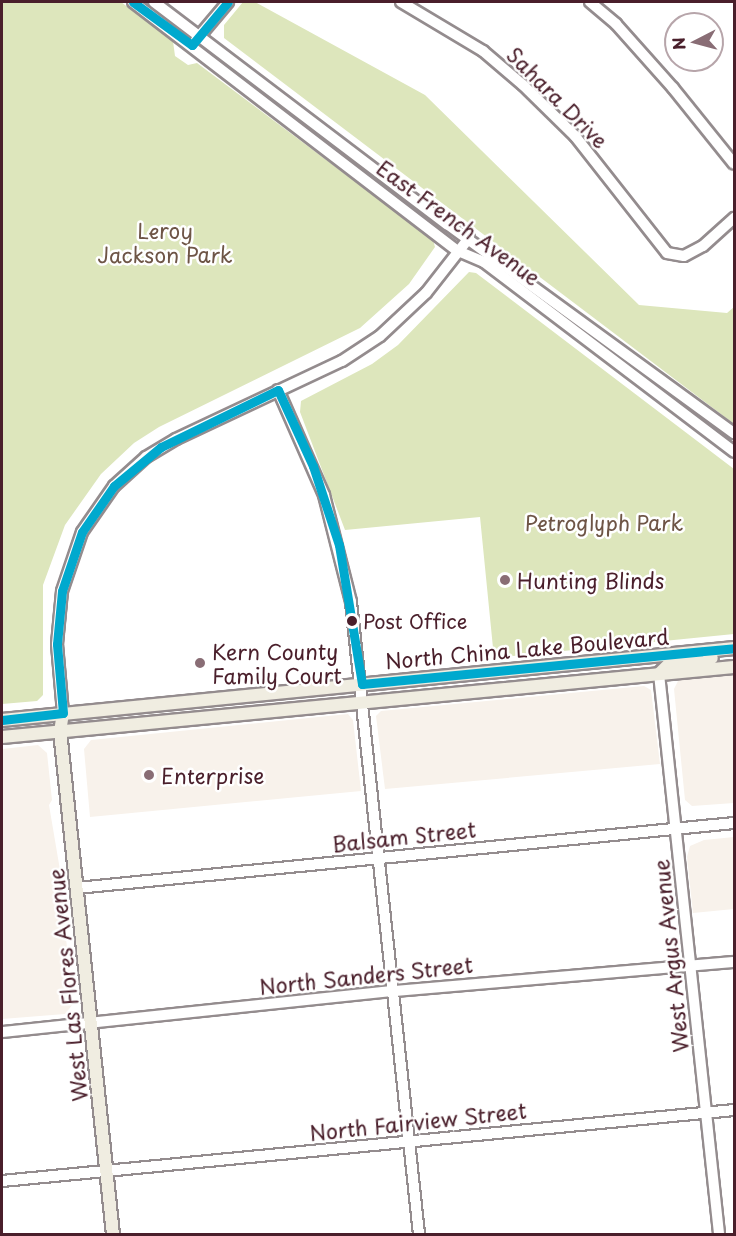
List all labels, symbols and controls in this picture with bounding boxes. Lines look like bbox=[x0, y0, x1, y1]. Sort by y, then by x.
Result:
north arrow bbox=[664, 12, 724, 72]
text: N bbox=[665, 36, 691, 51]
street label: Sahara Drive bbox=[502, 41, 614, 153]
street label: East French Avenue bbox=[372, 154, 546, 290]
park label: Leroy Jackson Park bbox=[98, 217, 232, 267]
park label: Petroglyph Park bbox=[524, 509, 684, 535]
place label: Hunting Blinds bbox=[517, 567, 666, 593]
marker: Hunting Blinds bbox=[498, 573, 512, 587]
place label: Post Office bbox=[363, 609, 468, 633]
marker: Post Office bbox=[346, 615, 358, 627]
street label: North China Lake Boulevard bbox=[383, 623, 671, 673]
place label: Kern County Family Court bbox=[212, 638, 343, 688]
marker: Kern County Family Court bbox=[193, 656, 207, 670]
place label: Enterprise bbox=[161, 762, 264, 788]
marker: Enterprise bbox=[142, 768, 156, 782]
street label: Balsam Street bbox=[331, 816, 477, 856]
street label: West Argus Avenue bbox=[647, 859, 693, 1053]
street label: West Las Flores Avenue bbox=[42, 867, 92, 1103]
street label: North Sanders Street bbox=[257, 951, 475, 999]
street label: North Fairview Street bbox=[308, 1097, 528, 1145]

